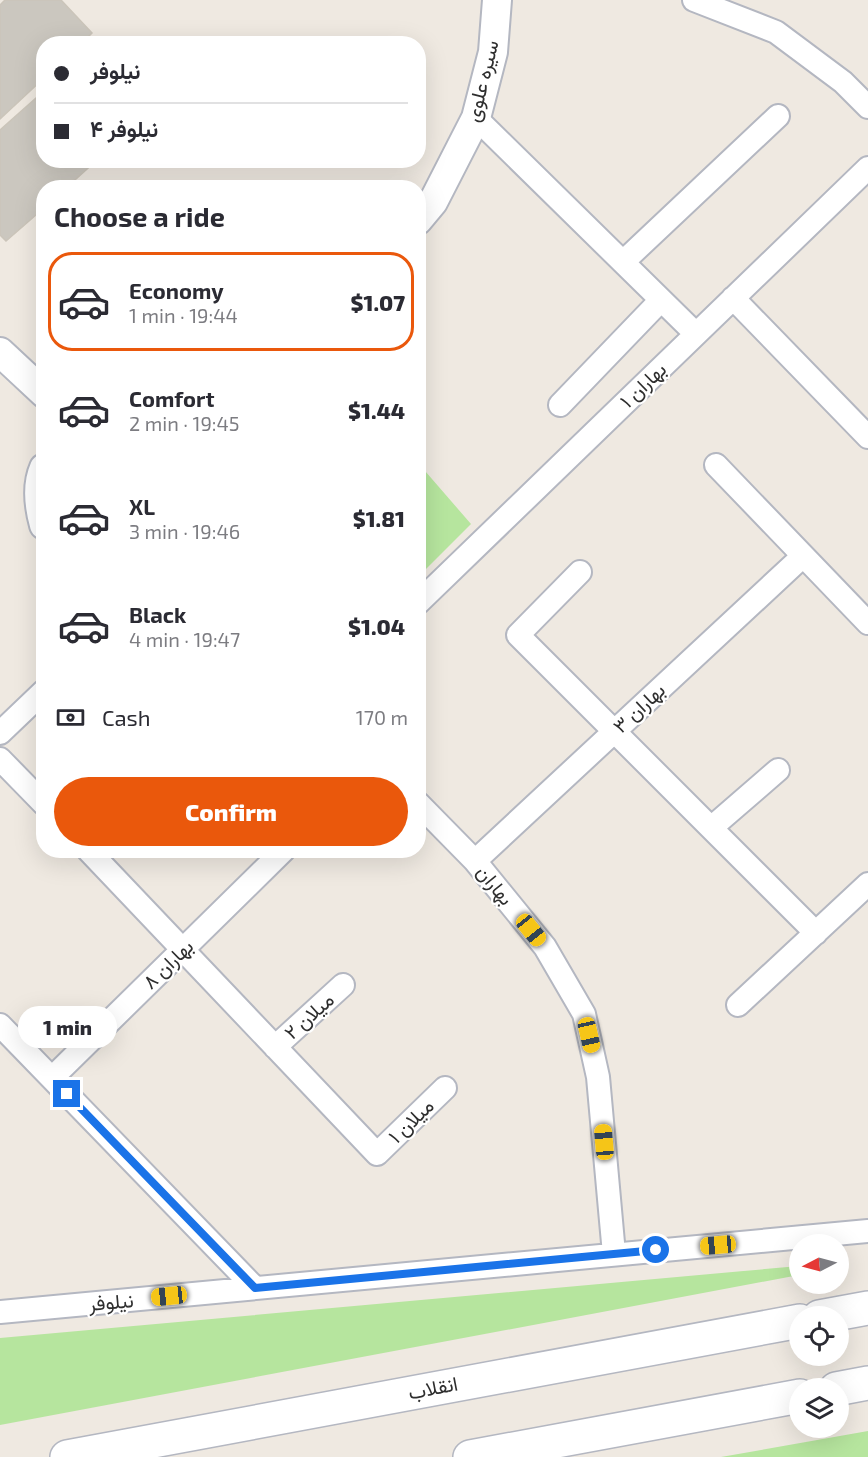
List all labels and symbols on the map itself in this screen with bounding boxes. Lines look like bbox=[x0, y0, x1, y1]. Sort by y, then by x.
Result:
street label: سیره علوی bbox=[459, 37, 505, 125]
street label: بهاران ۱ bbox=[614, 357, 672, 413]
street label: بهاران ۳ bbox=[607, 677, 671, 739]
street label: بهاران bbox=[471, 859, 519, 911]
car bbox=[513, 910, 549, 950]
street label: بهاران ۸ bbox=[137, 933, 199, 995]
street label: میلان ۲ bbox=[279, 987, 339, 1044]
callout: 1 min bbox=[17, 1007, 116, 1049]
car bbox=[576, 1015, 602, 1055]
route end bbox=[53, 1080, 80, 1107]
street label: میلان ۱ bbox=[383, 1093, 439, 1148]
car bbox=[593, 1123, 615, 1161]
car bbox=[699, 1234, 737, 1256]
north arrow bbox=[789, 1234, 849, 1294]
route start bbox=[642, 1236, 669, 1263]
car bbox=[150, 1285, 188, 1307]
street label: نیلوفر bbox=[86, 1287, 135, 1317]
street label: انقلاب bbox=[406, 1370, 460, 1405]

